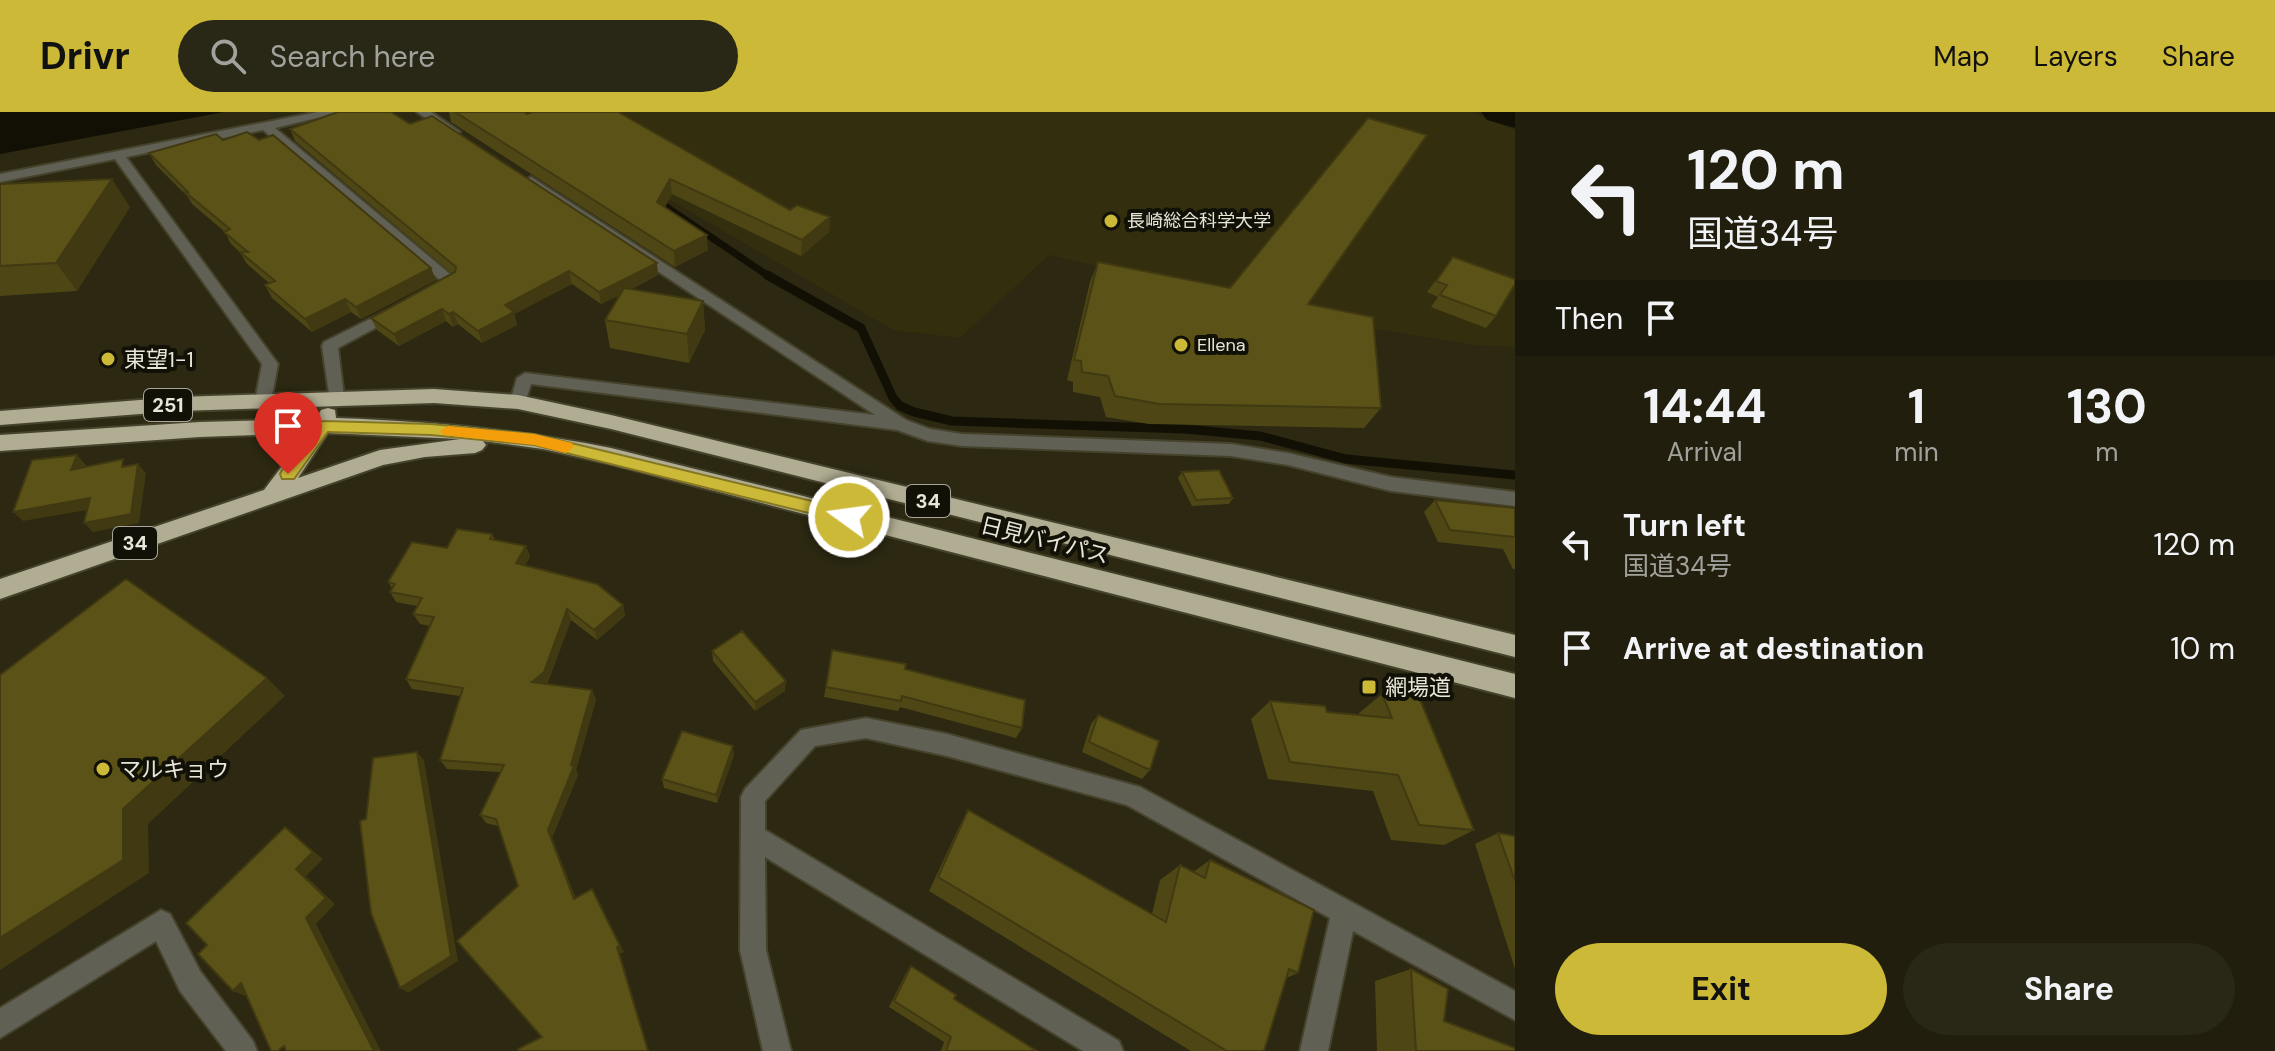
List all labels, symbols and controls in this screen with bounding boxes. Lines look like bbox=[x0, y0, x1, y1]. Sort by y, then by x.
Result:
search box bbox=[178, 20, 738, 92]
text: Drivr bbox=[40, 31, 130, 81]
icon: search bbox=[206, 34, 250, 78]
text: Search here bbox=[270, 37, 435, 76]
text: Map bbox=[1933, 38, 1990, 75]
text: Layers bbox=[2034, 38, 2118, 75]
text: Share bbox=[2162, 38, 2235, 75]
text: 120 m bbox=[1687, 133, 1845, 206]
icon: left bbox=[1555, 144, 1659, 248]
place label: 長崎総合科学大学 bbox=[1127, 209, 1271, 233]
text: 国道34号 bbox=[1687, 210, 1838, 257]
marker: 長崎総合科学大学 bbox=[1102, 212, 1120, 230]
icon: arrive bbox=[1639, 296, 1683, 340]
text: Then bbox=[1555, 299, 1623, 338]
place label: Ellena bbox=[1197, 333, 1246, 357]
marker: Ellena bbox=[1172, 336, 1190, 354]
place label: 東望1-1 bbox=[124, 345, 194, 374]
marker: 東望1-1 bbox=[99, 350, 117, 368]
text: 14:44 bbox=[1643, 375, 1766, 438]
text: 1 bbox=[1908, 375, 1925, 438]
text: 130 bbox=[2067, 375, 2147, 438]
road number: 251 bbox=[144, 389, 192, 421]
pin bbox=[254, 392, 322, 474]
icon: arrive bbox=[266, 404, 310, 448]
text: Arrival bbox=[1667, 435, 1743, 469]
text: min bbox=[1894, 435, 1939, 469]
text: m bbox=[2095, 435, 2118, 469]
position arrow bbox=[807, 475, 891, 559]
road number: 34 bbox=[906, 485, 950, 517]
text: Turn left bbox=[1623, 506, 1746, 545]
street label: 日見バイパス bbox=[978, 511, 1112, 570]
icon: left bbox=[1555, 522, 1599, 566]
text: 120 m bbox=[2153, 525, 2235, 564]
road number: 34 bbox=[113, 527, 157, 559]
text: 国道34号 bbox=[1623, 549, 1732, 583]
icon: arrive bbox=[1555, 626, 1599, 670]
text: Arrive at destination bbox=[1623, 629, 1924, 668]
text: 10 m bbox=[2170, 629, 2235, 668]
place label: 網場道 bbox=[1385, 673, 1451, 702]
marker: 網場道 bbox=[1360, 678, 1378, 696]
place label: マルキョウ bbox=[119, 755, 229, 784]
marker: マルキョウ bbox=[94, 760, 112, 778]
button: Exit bbox=[1555, 943, 1887, 1035]
button: Share bbox=[1903, 943, 2235, 1035]

